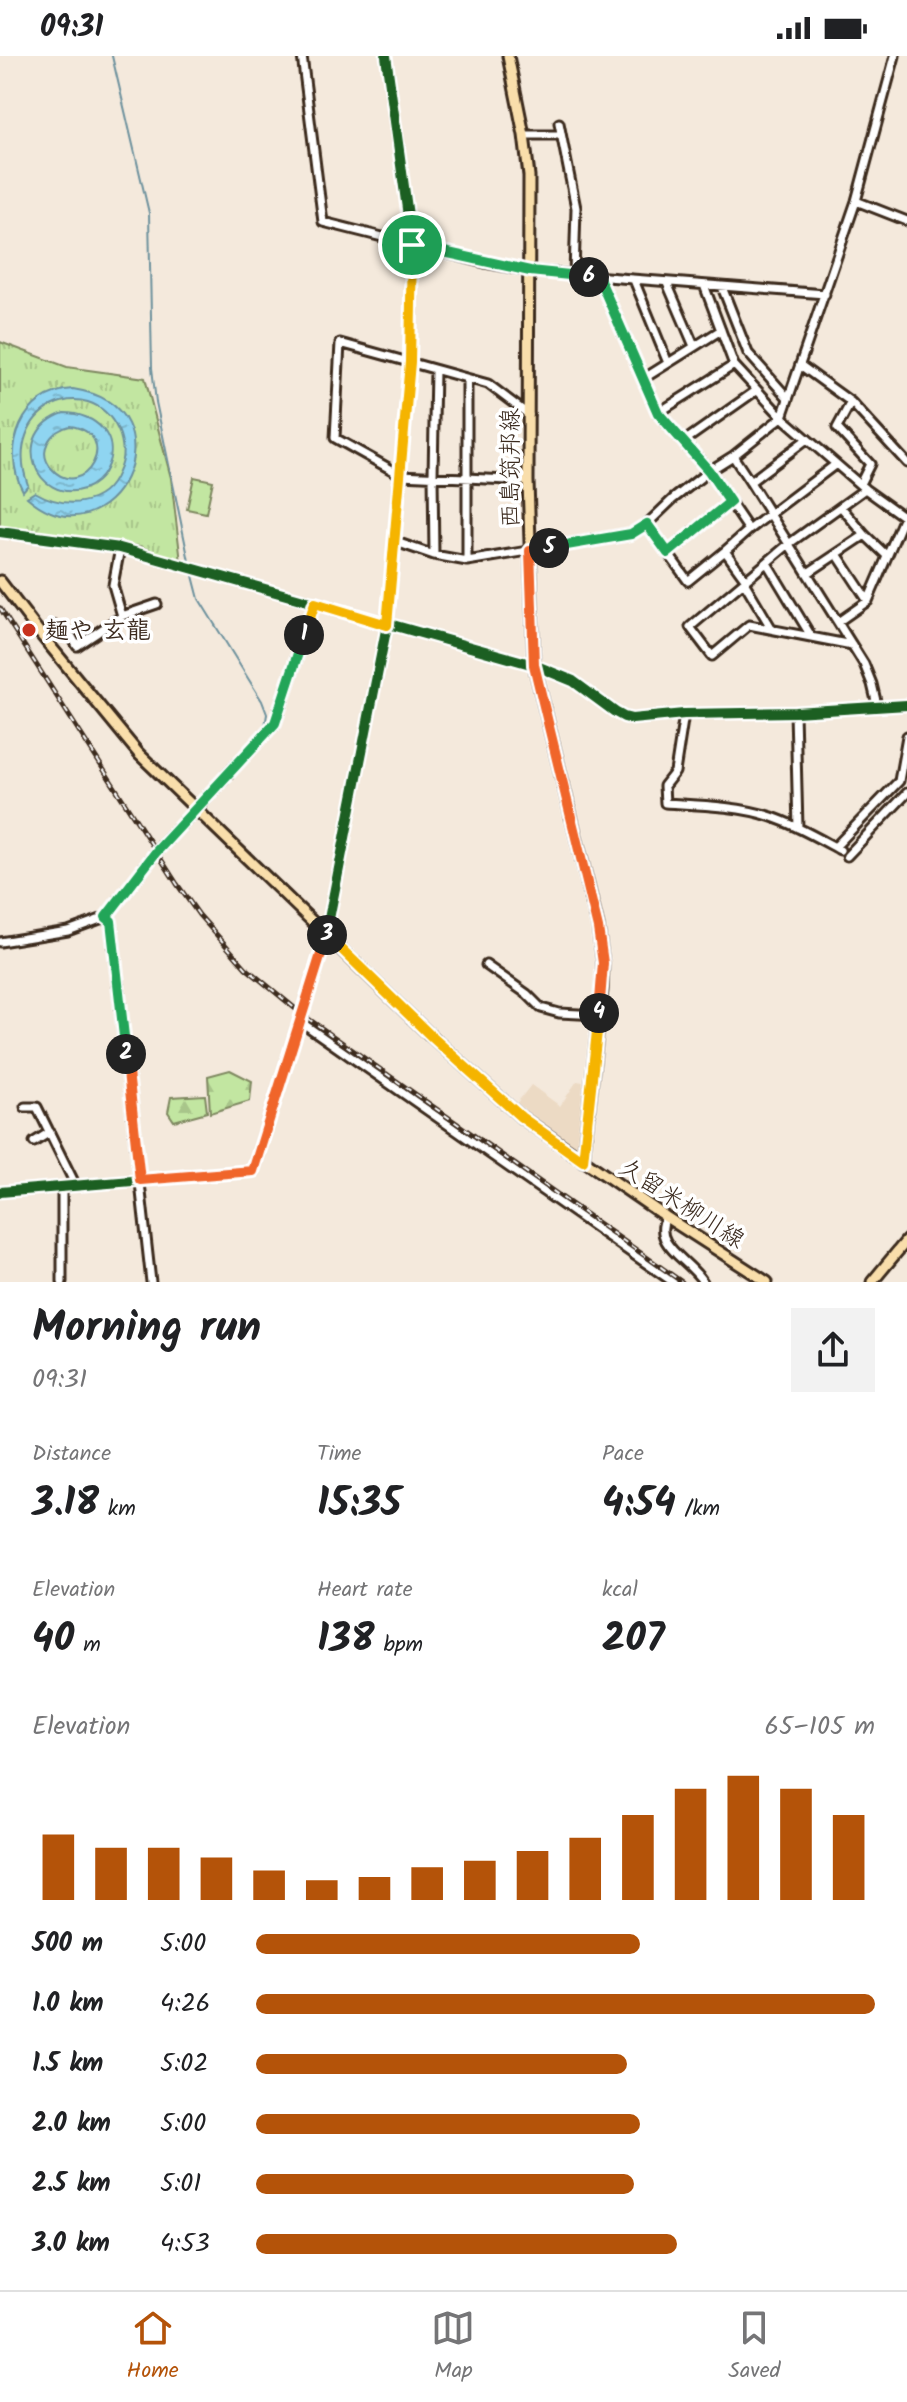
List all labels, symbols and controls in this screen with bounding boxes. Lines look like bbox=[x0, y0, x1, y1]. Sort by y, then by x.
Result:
text: 09:31 bbox=[40, 4, 103, 52]
pin bbox=[378, 211, 446, 279]
icon: arrive bbox=[390, 223, 434, 267]
pin: 6 bbox=[569, 257, 609, 297]
text: 6 bbox=[583, 259, 595, 294]
street label: 西島筑邦線 bbox=[492, 408, 531, 528]
pin: 5 bbox=[529, 528, 569, 568]
text: 5 bbox=[543, 530, 555, 565]
place label: 麺や 玄龍 bbox=[45, 612, 150, 651]
pin: 1 bbox=[284, 615, 324, 655]
text: 1 bbox=[301, 617, 307, 652]
marker: 麺や 玄龍 bbox=[20, 621, 38, 639]
pin: 3 bbox=[307, 915, 347, 955]
text: 3 bbox=[321, 917, 333, 952]
pin: 4 bbox=[579, 993, 619, 1033]
text: 4 bbox=[593, 995, 605, 1030]
pin: 2 bbox=[106, 1034, 146, 1074]
text: 2 bbox=[120, 1036, 132, 1071]
street label: 久留米柳川線 bbox=[610, 1149, 752, 1260]
text: Morning run bbox=[32, 1294, 261, 1364]
button: share bbox=[791, 1308, 875, 1392]
text: 09:31 bbox=[32, 1359, 87, 1401]
text: Distance bbox=[32, 1437, 111, 1472]
text: Time bbox=[317, 1437, 361, 1472]
text: Pace bbox=[602, 1437, 644, 1472]
text: 3.18 bbox=[32, 1472, 99, 1536]
text: 15:35 bbox=[317, 1472, 401, 1536]
text: 4:54 bbox=[602, 1472, 676, 1536]
text: km bbox=[99, 1492, 136, 1527]
text: /km bbox=[676, 1492, 720, 1527]
text: Elevation bbox=[32, 1573, 115, 1608]
text: Heart rate bbox=[317, 1573, 413, 1608]
text: kcal bbox=[602, 1573, 638, 1608]
text: 40 bbox=[32, 1608, 74, 1672]
text: 138 bbox=[317, 1608, 375, 1672]
text: 207 bbox=[602, 1608, 665, 1672]
text: m bbox=[74, 1628, 101, 1663]
text: bpm bbox=[375, 1628, 423, 1663]
text: Elevation bbox=[32, 1706, 130, 1748]
text: 65–105 m bbox=[764, 1706, 875, 1748]
text: 500 m bbox=[32, 1923, 103, 1965]
text: 5:00 bbox=[160, 1923, 206, 1965]
text: 1.0 km bbox=[32, 1983, 103, 2025]
text: 4:26 bbox=[160, 1983, 210, 2025]
text: 1.5 km bbox=[32, 2043, 103, 2085]
text: 5:02 bbox=[160, 2043, 208, 2085]
text: 2.0 km bbox=[32, 2103, 111, 2145]
text: 5:00 bbox=[160, 2103, 206, 2145]
text: 2.5 km bbox=[32, 2163, 111, 2205]
text: 5:01 bbox=[160, 2163, 202, 2205]
text: 3.0 km bbox=[32, 2223, 110, 2265]
text: 4:53 bbox=[160, 2223, 210, 2265]
tab: Home bbox=[126, 2306, 179, 2389]
tab: Map bbox=[431, 2306, 475, 2389]
tab: Saved bbox=[728, 2306, 781, 2389]

